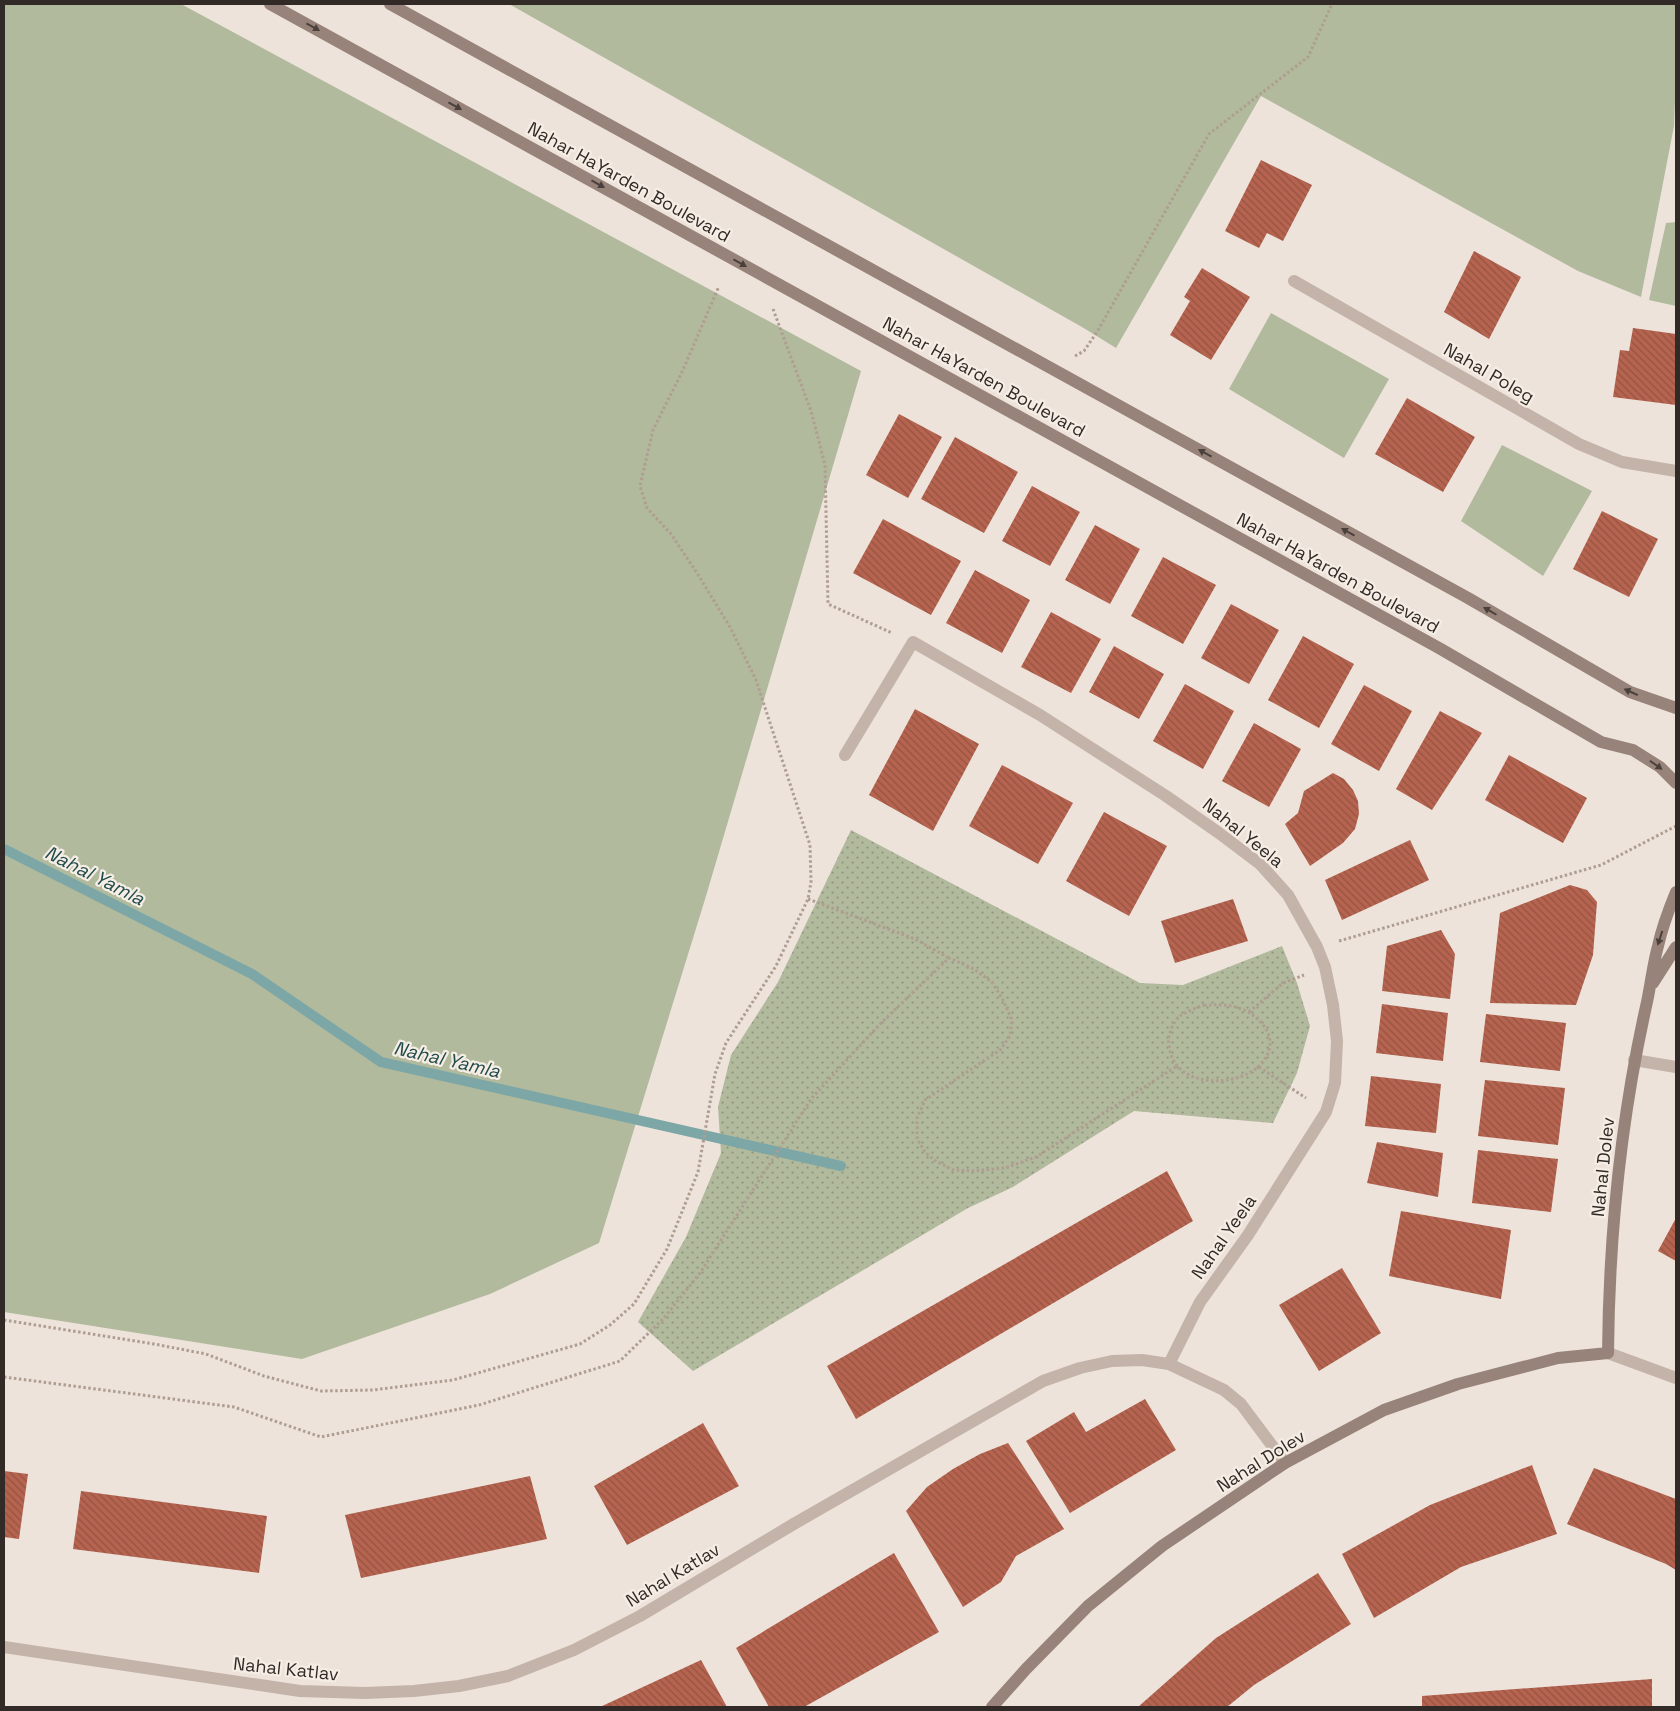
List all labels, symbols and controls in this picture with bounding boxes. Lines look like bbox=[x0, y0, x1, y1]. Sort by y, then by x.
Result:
one-way arrow bbox=[306, 23, 320, 32]
one-way arrow bbox=[448, 102, 463, 110]
street label: Nahar HaYarden Boulevard bbox=[524, 116, 735, 247]
one-way arrow bbox=[590, 180, 605, 188]
one-way arrow bbox=[732, 259, 747, 267]
street label: Nahar HaYarden Boulevard bbox=[879, 311, 1090, 442]
street label: Nahal Poleg bbox=[1440, 337, 1539, 408]
one-way arrow bbox=[1198, 449, 1213, 457]
street label: Nahar HaYarden Boulevard bbox=[1233, 507, 1444, 638]
one-way arrow bbox=[1340, 528, 1355, 536]
one-way arrow bbox=[1483, 606, 1496, 615]
one-way arrow bbox=[1623, 687, 1638, 696]
one-way arrow bbox=[1649, 760, 1663, 770]
street label: Nahal Yeela bbox=[1198, 793, 1289, 872]
water label: Nahal Yamla bbox=[41, 840, 149, 911]
one-way arrow bbox=[1656, 931, 1664, 946]
water label: Nahal Yamla bbox=[391, 1035, 503, 1084]
street label: Nahal Dolev bbox=[1586, 1116, 1619, 1218]
street label: Nahal Yeela bbox=[1186, 1190, 1261, 1283]
street label: Nahal Dolev bbox=[1212, 1424, 1310, 1497]
street label: Nahal Katlav bbox=[621, 1537, 724, 1612]
street label: Nahal Katlav bbox=[232, 1652, 340, 1685]

